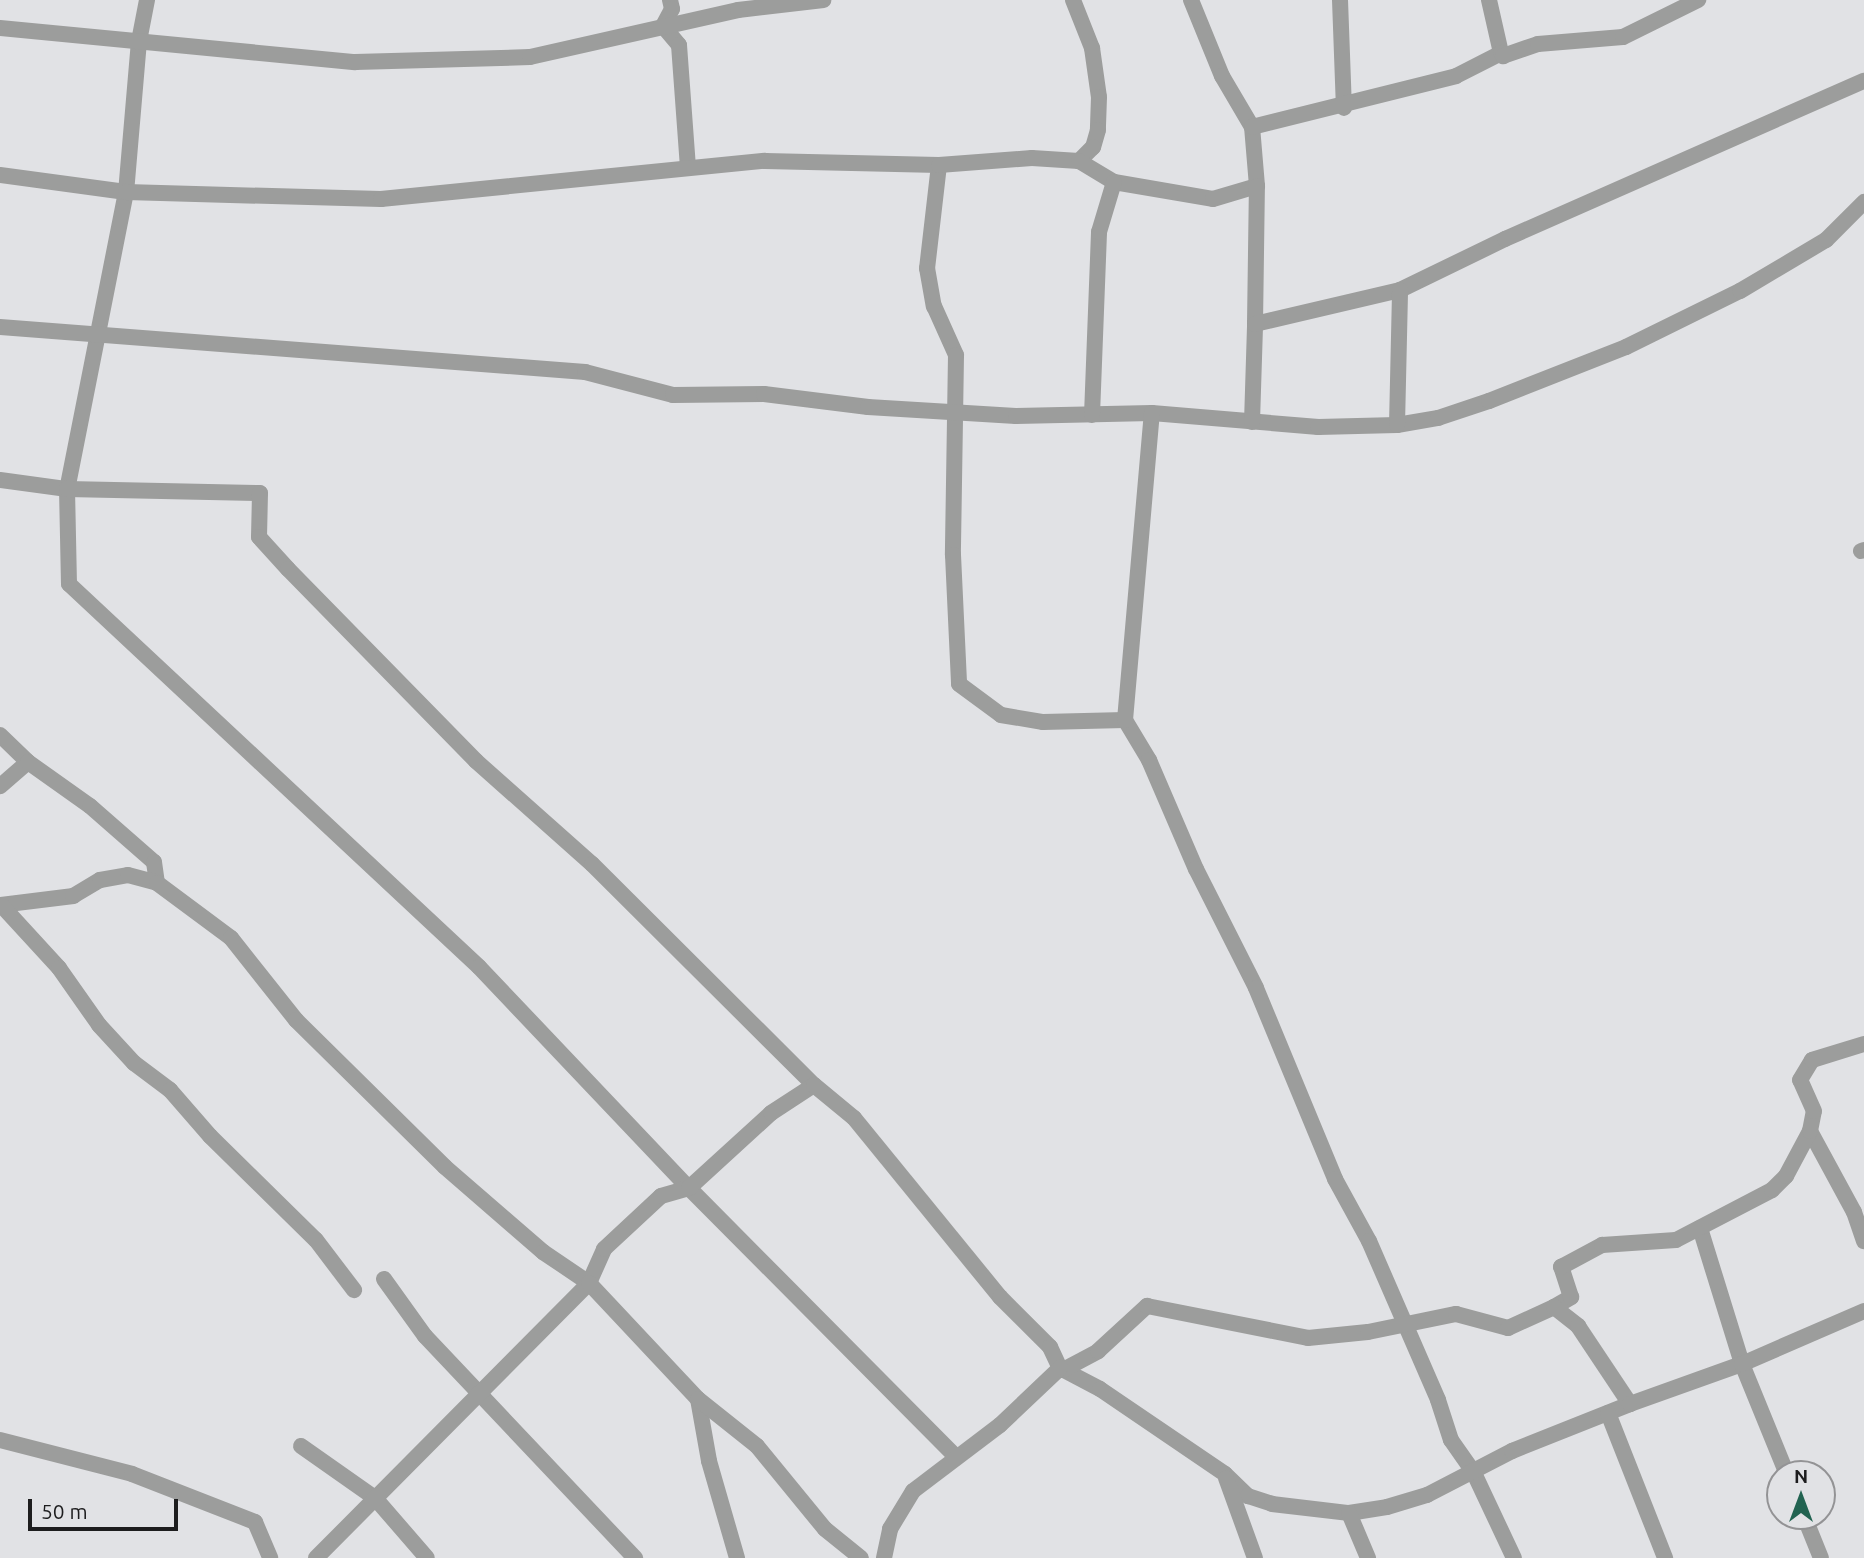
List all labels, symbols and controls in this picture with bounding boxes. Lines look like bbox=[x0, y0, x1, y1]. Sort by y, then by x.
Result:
north arrow bbox=[1766, 1460, 1836, 1530]
text: N bbox=[1794, 1465, 1808, 1487]
scale bar bbox=[32, 1484, 182, 1528]
text: 50 m bbox=[41, 1499, 88, 1523]

